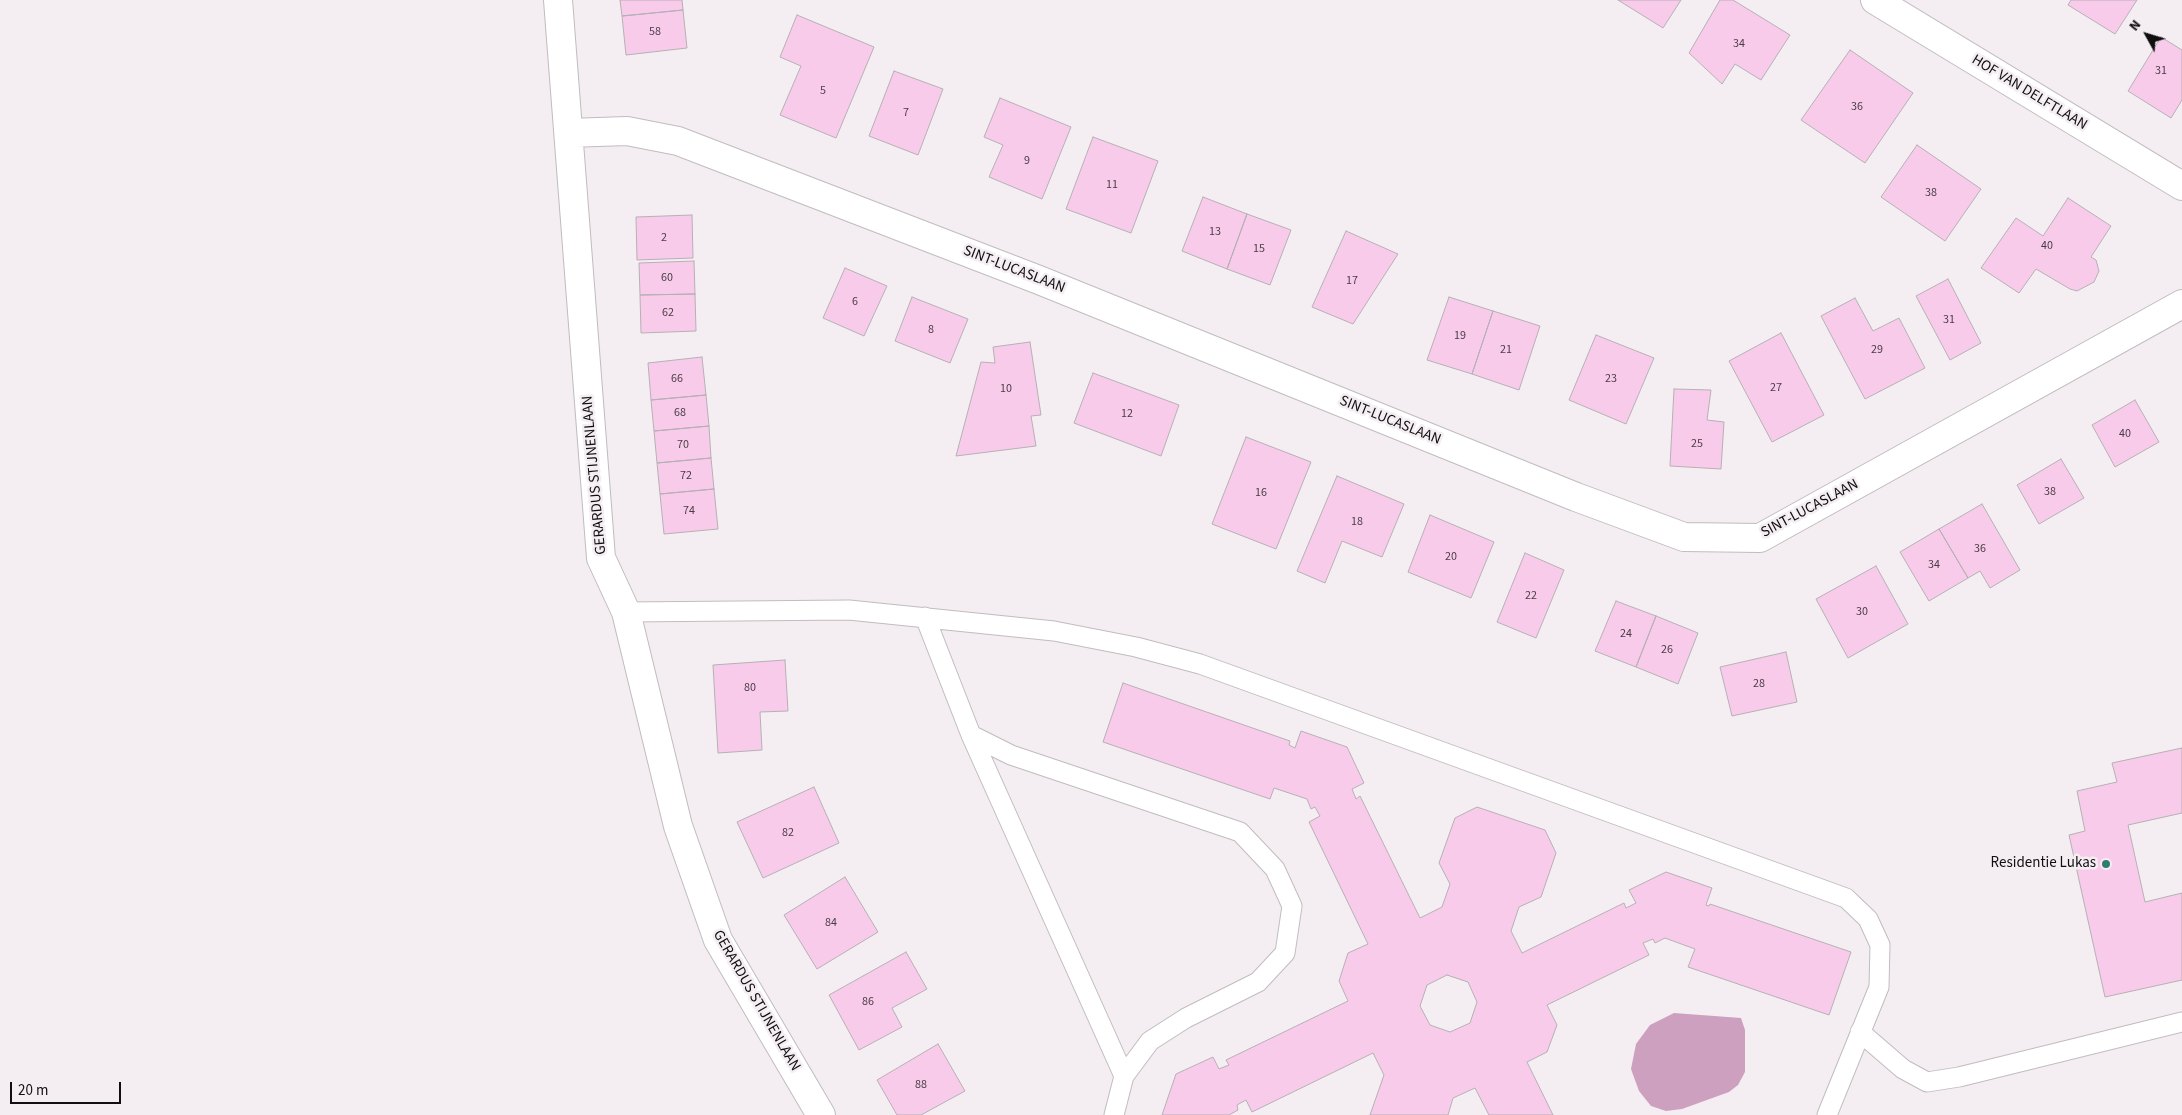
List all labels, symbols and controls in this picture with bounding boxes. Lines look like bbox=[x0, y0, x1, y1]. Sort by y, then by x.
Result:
north arrow bbox=[2122, 10, 2172, 60]
text: N bbox=[2125, 16, 2146, 35]
house number: 58 bbox=[649, 25, 661, 39]
house number: 34 bbox=[1733, 37, 1745, 51]
street label: HOF VAN DELFTLAAN bbox=[1968, 51, 2090, 135]
house number: 31 bbox=[2155, 64, 2167, 78]
house number: 5 bbox=[820, 84, 826, 98]
house number: 36 bbox=[1851, 100, 1863, 114]
house number: 7 bbox=[903, 106, 909, 120]
house number: 9 bbox=[1024, 154, 1030, 168]
house number: 11 bbox=[1106, 178, 1118, 192]
house number: 38 bbox=[1925, 186, 1937, 200]
house number: 13 bbox=[1209, 225, 1221, 239]
house number: 2 bbox=[661, 231, 667, 245]
house number: 40 bbox=[2041, 239, 2053, 253]
street label: SINT-LUCASLAAN bbox=[960, 242, 1068, 298]
house number: 15 bbox=[1253, 242, 1265, 256]
house number: 60 bbox=[661, 271, 673, 285]
house number: 17 bbox=[1346, 274, 1358, 288]
house number: 6 bbox=[852, 295, 858, 309]
house number: 62 bbox=[662, 306, 674, 320]
house number: 31 bbox=[1943, 313, 1955, 327]
house number: 8 bbox=[928, 323, 934, 337]
house number: 19 bbox=[1454, 329, 1466, 343]
house number: 21 bbox=[1500, 343, 1512, 357]
house number: 29 bbox=[1871, 343, 1883, 357]
house number: 66 bbox=[671, 372, 683, 386]
house number: 23 bbox=[1605, 372, 1617, 386]
house number: 27 bbox=[1770, 381, 1782, 395]
house number: 10 bbox=[1000, 382, 1012, 396]
street label: SINT-LUCASLAAN bbox=[1337, 392, 1443, 450]
street label: GERARDUS STIJNENLAAN bbox=[579, 395, 611, 555]
house number: 68 bbox=[674, 406, 686, 420]
house number: 12 bbox=[1121, 407, 1133, 421]
house number: 40 bbox=[2119, 427, 2131, 441]
house number: 25 bbox=[1691, 437, 1703, 451]
house number: 70 bbox=[677, 438, 689, 452]
house number: 72 bbox=[680, 469, 692, 483]
street label: SINT-LUCASLAAN bbox=[1758, 476, 1862, 542]
house number: 38 bbox=[2044, 485, 2056, 499]
house number: 16 bbox=[1255, 486, 1267, 500]
house number: 74 bbox=[683, 504, 695, 518]
house number: 18 bbox=[1351, 515, 1363, 529]
house number: 36 bbox=[1974, 542, 1986, 556]
house number: 20 bbox=[1445, 550, 1457, 564]
house number: 34 bbox=[1928, 558, 1940, 572]
house number: 22 bbox=[1525, 589, 1537, 603]
house number: 30 bbox=[1856, 605, 1868, 619]
house number: 24 bbox=[1620, 627, 1632, 641]
house number: 26 bbox=[1661, 643, 1673, 657]
house number: 28 bbox=[1753, 677, 1765, 691]
house number: 80 bbox=[744, 681, 756, 695]
house number: 82 bbox=[782, 826, 794, 840]
place label: Residentie Lukas bbox=[1991, 855, 2096, 873]
marker: Residentie Lukas bbox=[2100, 858, 2112, 870]
house number: 84 bbox=[825, 916, 837, 930]
street label: GERARDUS STIJNENLAAN bbox=[708, 927, 804, 1075]
house number: 86 bbox=[862, 995, 874, 1009]
scale bar bbox=[12, 1072, 124, 1104]
house number: 88 bbox=[915, 1078, 927, 1092]
text: 20 m bbox=[18, 1080, 48, 1101]

